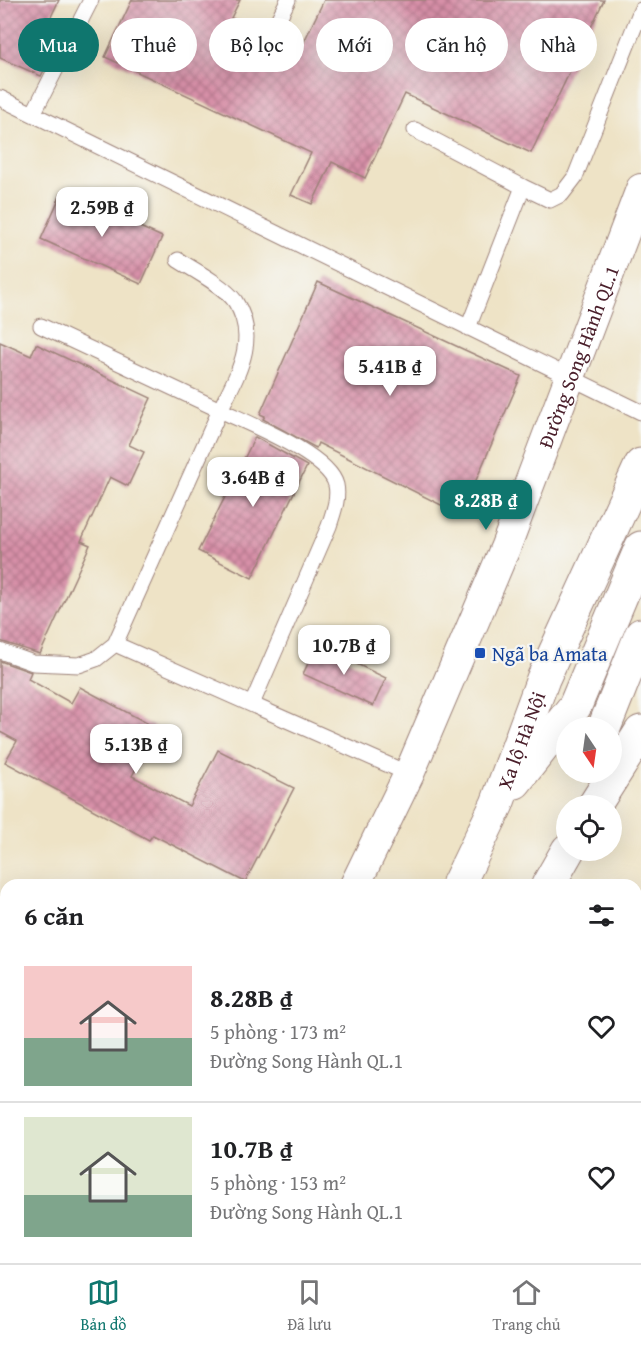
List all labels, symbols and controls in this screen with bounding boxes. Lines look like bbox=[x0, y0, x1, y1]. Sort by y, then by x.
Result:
chip: Mua bbox=[18, 18, 99, 72]
chip: Thuê bbox=[111, 18, 197, 72]
chip: Bộ lọc bbox=[209, 18, 304, 72]
chip: Mới bbox=[316, 18, 393, 72]
chip: Căn hộ bbox=[405, 18, 508, 72]
chip: Nhà bbox=[520, 18, 597, 72]
pin: 2.59B ₫ bbox=[47, 187, 157, 238]
text: 2.59B ₫ bbox=[70, 192, 134, 221]
street label: Đường Song Hành QL.1 bbox=[530, 261, 625, 452]
pin: 5.41B ₫ bbox=[335, 346, 445, 397]
text: 5.41B ₫ bbox=[358, 351, 422, 380]
pin: 3.64B ₫ bbox=[198, 457, 308, 508]
text: 3.64B ₫ bbox=[221, 462, 285, 491]
pin: 8.28B ₫ bbox=[431, 480, 541, 531]
text: 8.28B ₫ bbox=[454, 485, 518, 514]
pin: 10.7B ₫ bbox=[289, 625, 399, 676]
text: 10.7B ₫ bbox=[312, 630, 376, 659]
place label: Ngã ba Amata bbox=[492, 639, 608, 668]
marker: Ngã ba Amata bbox=[473, 646, 487, 660]
street label: Xa lộ Hà Nội bbox=[489, 687, 552, 793]
north arrow bbox=[556, 717, 622, 783]
map controls bbox=[556, 717, 622, 861]
pin: 5.13B ₫ bbox=[81, 724, 191, 775]
text: 5.13B ₫ bbox=[104, 729, 168, 758]
button: locate bbox=[556, 795, 622, 861]
text: 6 căn bbox=[24, 896, 84, 935]
icon: filters bbox=[585, 899, 618, 932]
text: 8.28B ₫ bbox=[210, 978, 293, 1017]
icon: home bbox=[72, 990, 144, 1062]
icon: heart bbox=[585, 1010, 618, 1043]
text: 5 phòng · 173 m² bbox=[210, 1017, 346, 1046]
text: Đường Song Hành QL.1 bbox=[210, 1046, 403, 1075]
text: 10.7B ₫ bbox=[210, 1129, 293, 1168]
icon: home bbox=[72, 1141, 144, 1213]
icon: heart bbox=[585, 1161, 618, 1194]
text: 5 phòng · 153 m² bbox=[210, 1168, 346, 1197]
text: Đường Song Hành QL.1 bbox=[210, 1197, 403, 1226]
tab: Bản đồ bbox=[81, 1276, 126, 1336]
tab: Đã lưu bbox=[287, 1276, 332, 1336]
tab: Trang chủ bbox=[493, 1276, 560, 1336]

